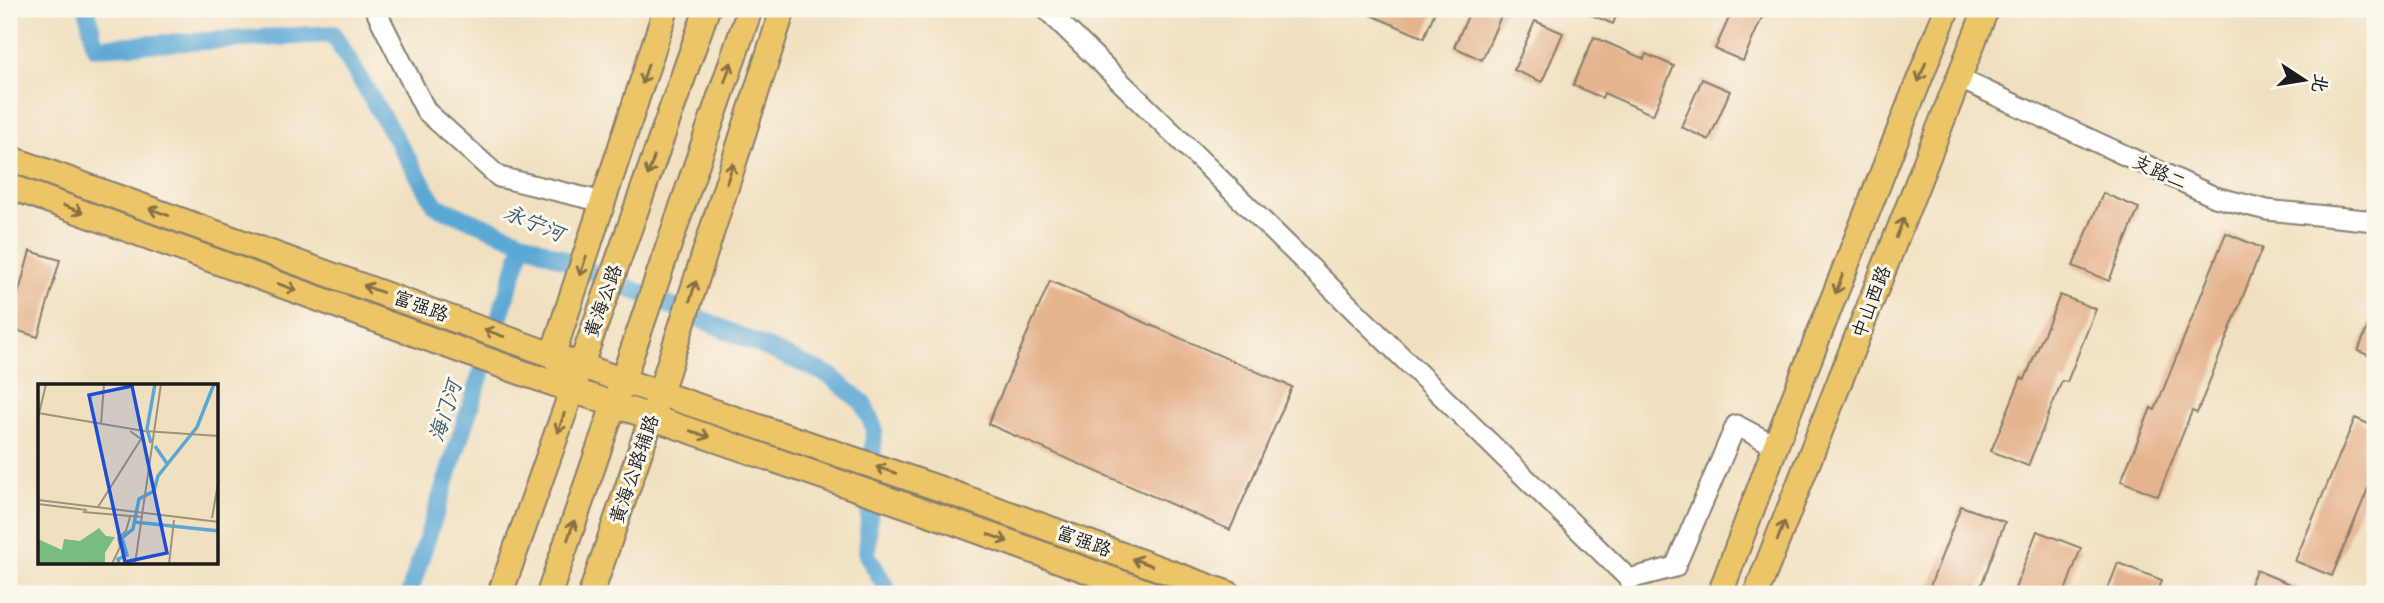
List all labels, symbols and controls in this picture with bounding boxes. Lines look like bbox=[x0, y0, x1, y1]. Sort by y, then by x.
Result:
north arrow bbox=[2268, 46, 2338, 116]
one-way arrow bbox=[1914, 61, 1927, 83]
one-way arrow bbox=[638, 62, 651, 84]
one-way arrow bbox=[723, 62, 735, 84]
text: 北 bbox=[2306, 72, 2334, 95]
street label: 支路二 bbox=[2129, 149, 2191, 195]
one-way arrow bbox=[644, 154, 657, 176]
one-way arrow bbox=[725, 163, 737, 185]
water label: 永宁河 bbox=[500, 198, 571, 249]
one-way arrow bbox=[61, 204, 83, 216]
one-way arrow bbox=[148, 205, 170, 217]
one-way arrow bbox=[1894, 217, 1907, 239]
one-way arrow bbox=[575, 254, 588, 276]
street label: 黄海公路 bbox=[578, 261, 628, 341]
street label: 中山西路 bbox=[1846, 262, 1896, 342]
one-way arrow bbox=[1831, 273, 1844, 295]
one-way arrow bbox=[687, 280, 700, 302]
one-way arrow bbox=[275, 282, 297, 294]
one-way arrow bbox=[362, 282, 384, 294]
street label: 富强路 bbox=[390, 285, 452, 327]
one-way arrow bbox=[484, 326, 506, 338]
water label: 海门河 bbox=[422, 374, 469, 445]
inset map bbox=[38, 384, 219, 564]
one-way arrow bbox=[554, 411, 566, 433]
street label: 黄海公路辅路 bbox=[604, 411, 664, 527]
one-way arrow bbox=[688, 429, 710, 441]
one-way arrow bbox=[875, 463, 897, 476]
one-way arrow bbox=[566, 519, 578, 541]
street label: 富强路 bbox=[1053, 520, 1115, 562]
one-way arrow bbox=[1775, 520, 1788, 542]
one-way arrow bbox=[987, 533, 1009, 545]
one-way arrow bbox=[1132, 555, 1154, 568]

